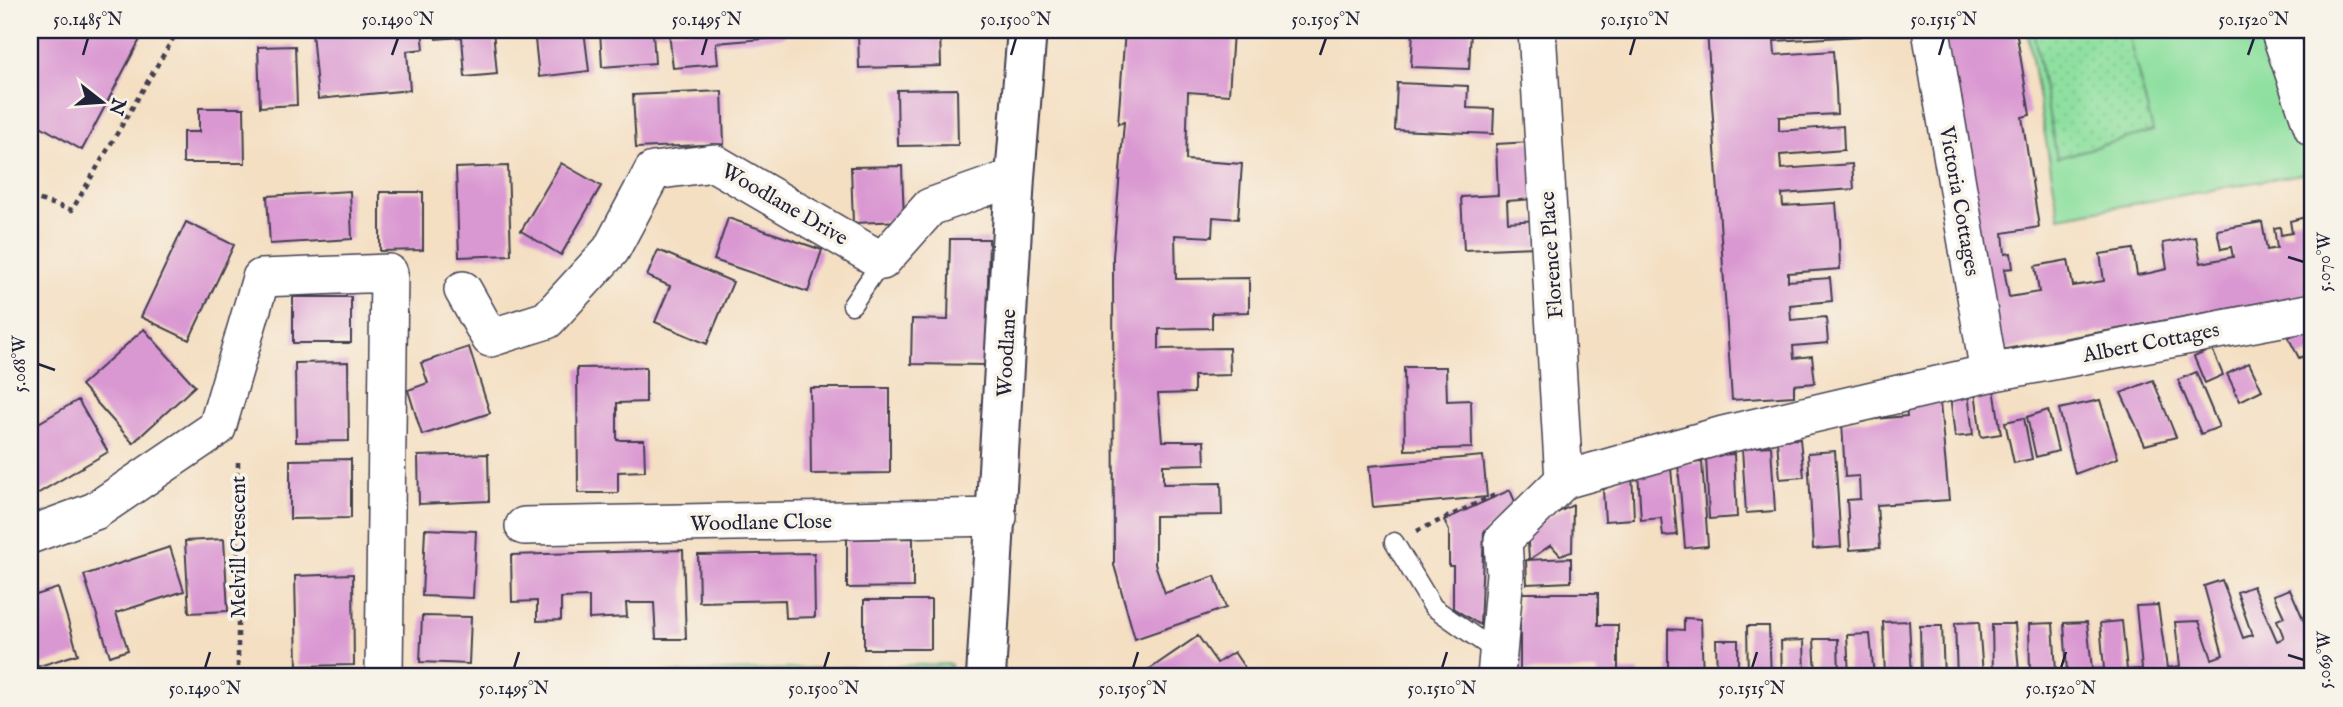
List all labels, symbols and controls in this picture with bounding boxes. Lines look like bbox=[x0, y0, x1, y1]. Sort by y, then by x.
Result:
text: 50.1485°N bbox=[53, 9, 123, 32]
text: 50.1490°N bbox=[362, 9, 435, 32]
text: 50.1495°N bbox=[672, 9, 743, 32]
text: 50.1500°N bbox=[980, 9, 1052, 32]
text: 50.1505°N bbox=[1292, 9, 1361, 32]
text: 50.1510°N bbox=[1600, 9, 1670, 32]
text: 50.1515°N bbox=[1911, 9, 1978, 32]
text: 50.1520°N bbox=[2219, 9, 2290, 32]
north arrow bbox=[66, 66, 136, 136]
text: N bbox=[102, 94, 131, 118]
street label: Victoria Cottages bbox=[1932, 123, 1985, 278]
street label: Woodlane Drive bbox=[716, 158, 853, 253]
street label: Florence Place bbox=[1535, 190, 1570, 319]
text: 5.070°W bbox=[2314, 231, 2337, 292]
street label: Woodlane bbox=[992, 308, 1023, 398]
street label: Albert Cottages bbox=[2080, 317, 2222, 370]
text: 5.068°W bbox=[9, 335, 32, 392]
street label: Melvill Crescent bbox=[226, 476, 253, 618]
street label: Woodlane Close bbox=[690, 509, 833, 538]
text: 5.069°W bbox=[2314, 630, 2337, 689]
text: 50.1490°N bbox=[169, 678, 242, 701]
text: 50.1495°N bbox=[479, 678, 550, 701]
text: 50.1500°N bbox=[788, 678, 860, 701]
text: 50.1505°N bbox=[1099, 678, 1168, 701]
text: 50.1510°N bbox=[1407, 678, 1477, 701]
text: 50.1515°N bbox=[1719, 678, 1786, 701]
text: 50.1520°N bbox=[2026, 678, 2097, 701]

